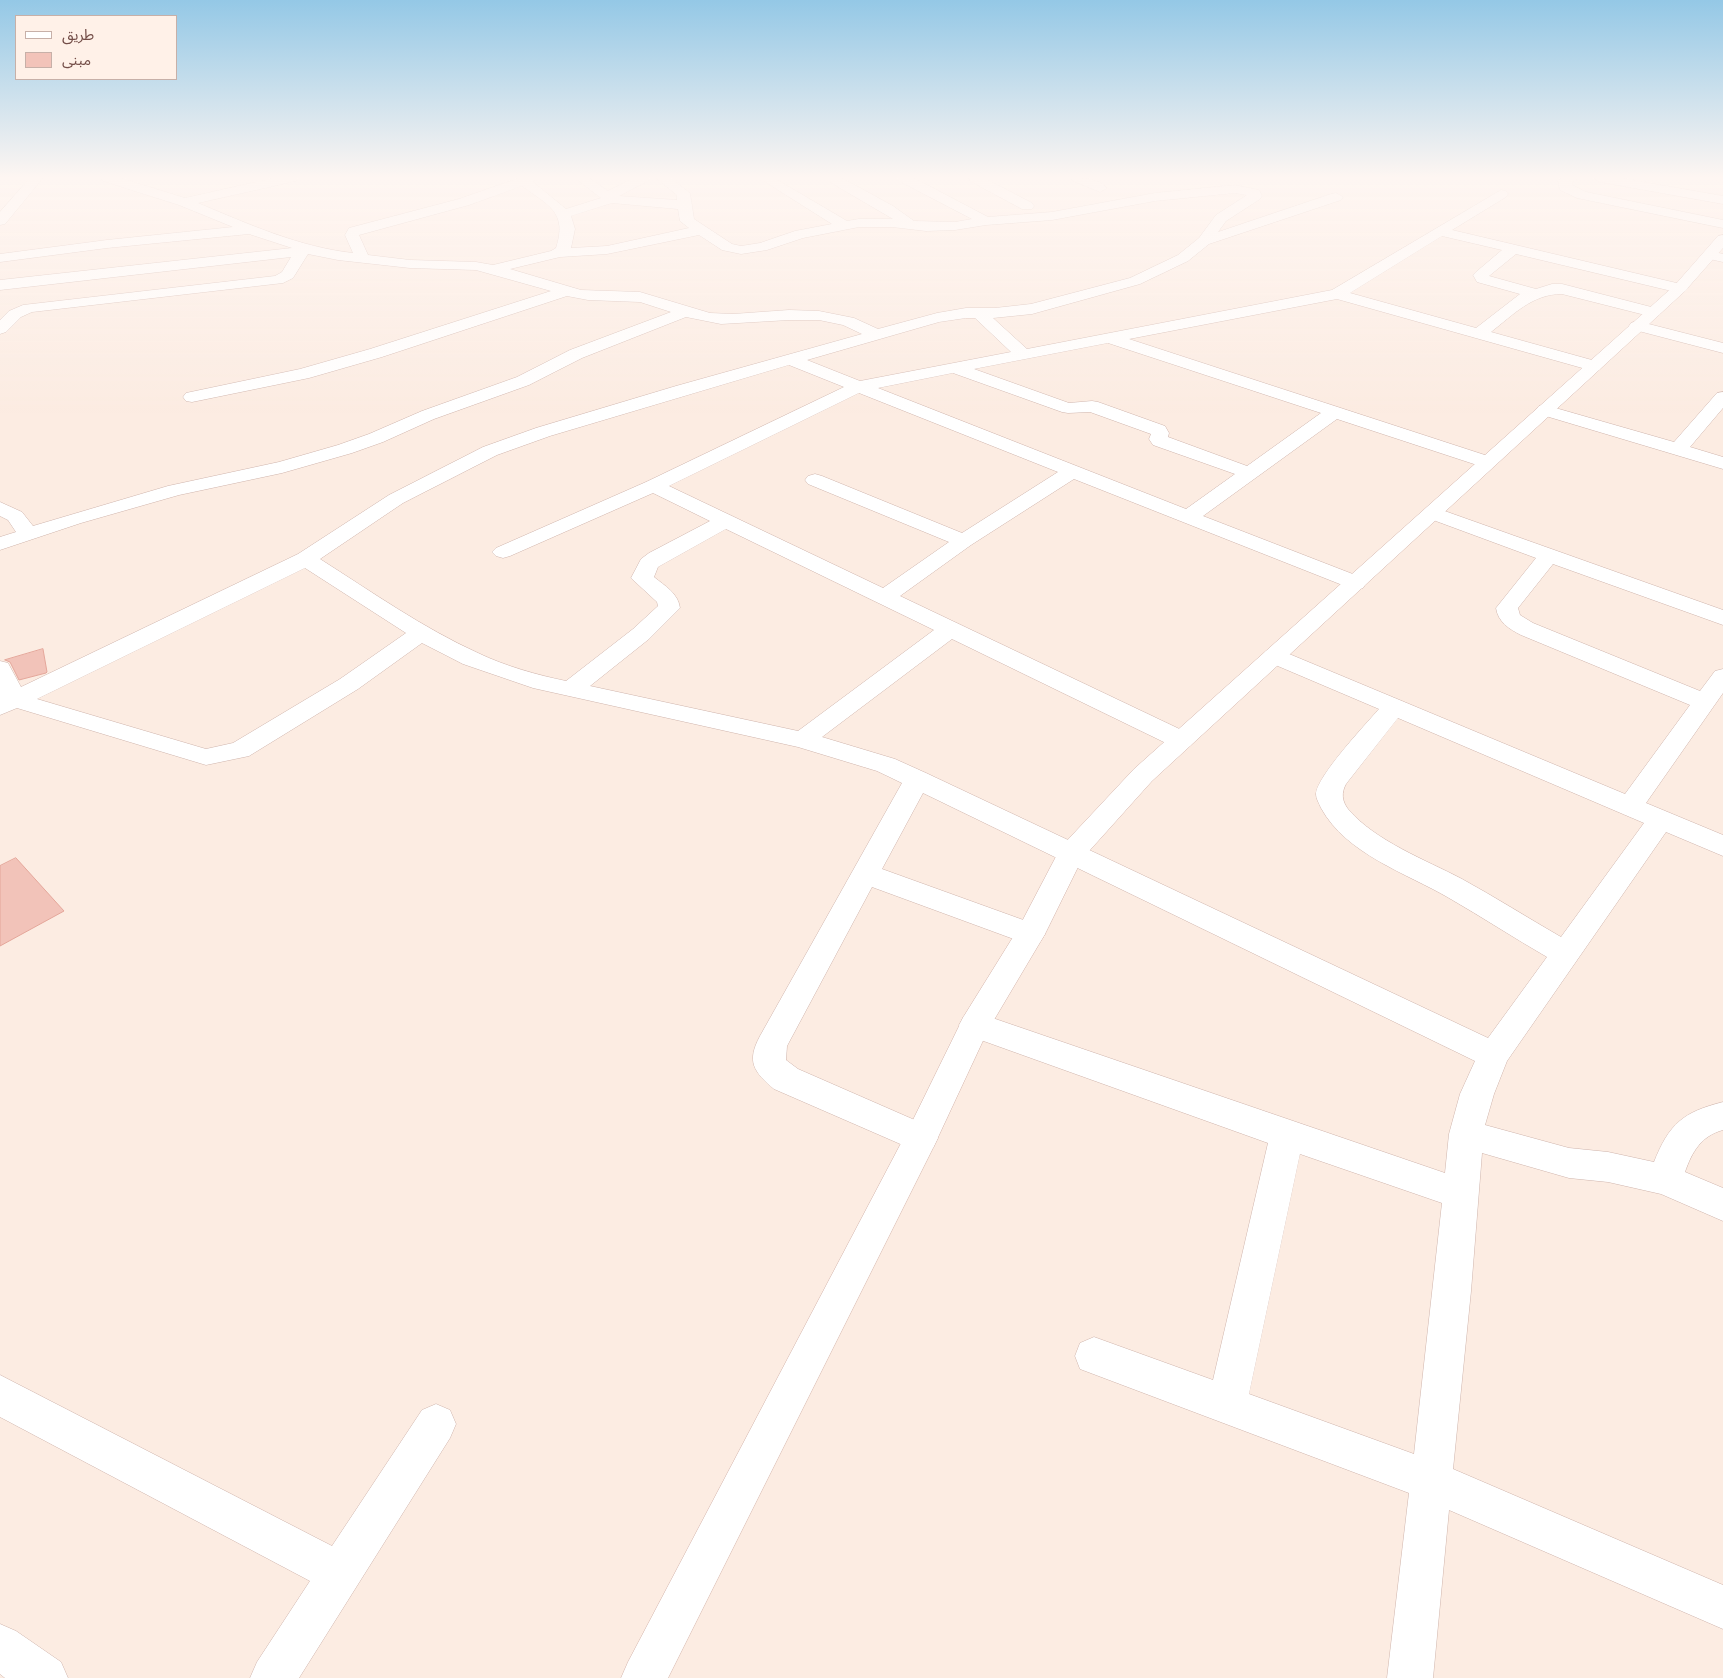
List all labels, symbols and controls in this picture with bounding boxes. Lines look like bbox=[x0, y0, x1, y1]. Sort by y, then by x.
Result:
legend bbox=[15, 15, 178, 80]
text: طريق bbox=[62, 26, 94, 43]
text: مبنى bbox=[62, 51, 91, 68]

